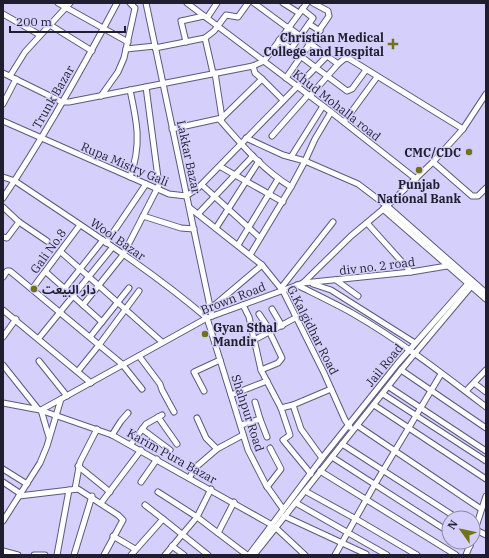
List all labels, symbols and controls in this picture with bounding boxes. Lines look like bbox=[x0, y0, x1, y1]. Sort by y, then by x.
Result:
scale bar bbox=[10, 8, 125, 34]
text: 200 m bbox=[16, 14, 52, 29]
place label: Christian Medical College and Hospital bbox=[263, 30, 384, 59]
marker: Christian Medical College and Hospital bbox=[387, 38, 399, 50]
street label: Trunk Bazar bbox=[29, 62, 77, 131]
street label: Khud Mohalla road bbox=[290, 66, 384, 144]
street label: Lakkar Bazar bbox=[174, 119, 204, 196]
street label: Rupa Mistry Gali bbox=[79, 139, 171, 189]
place label: CMC/CDC bbox=[404, 145, 461, 160]
marker: CMC/CDC bbox=[464, 147, 474, 157]
marker: Punjab National Bank bbox=[414, 165, 424, 175]
place label: Punjab National Bank bbox=[377, 177, 462, 206]
street label: Wool Bazar bbox=[88, 215, 149, 264]
street label: Gali No.8 bbox=[27, 226, 69, 276]
street label: div no. 2 road bbox=[338, 254, 416, 278]
street label: Brown Road bbox=[198, 279, 268, 317]
place label: دار البیعت bbox=[42, 282, 96, 297]
street label: G.Kalgidhar Road bbox=[284, 283, 342, 377]
marker: دار البیعت bbox=[29, 284, 39, 294]
place label: Gyan Sthal Mandir bbox=[213, 320, 277, 349]
marker: Gyan Sthal Mandir bbox=[200, 329, 210, 339]
street label: Jail Road bbox=[362, 341, 406, 389]
street label: Shahpur Road bbox=[228, 373, 268, 453]
street label: Karim Pura Bazar bbox=[124, 425, 220, 487]
north arrow bbox=[441, 510, 481, 550]
text: N bbox=[444, 517, 461, 532]

